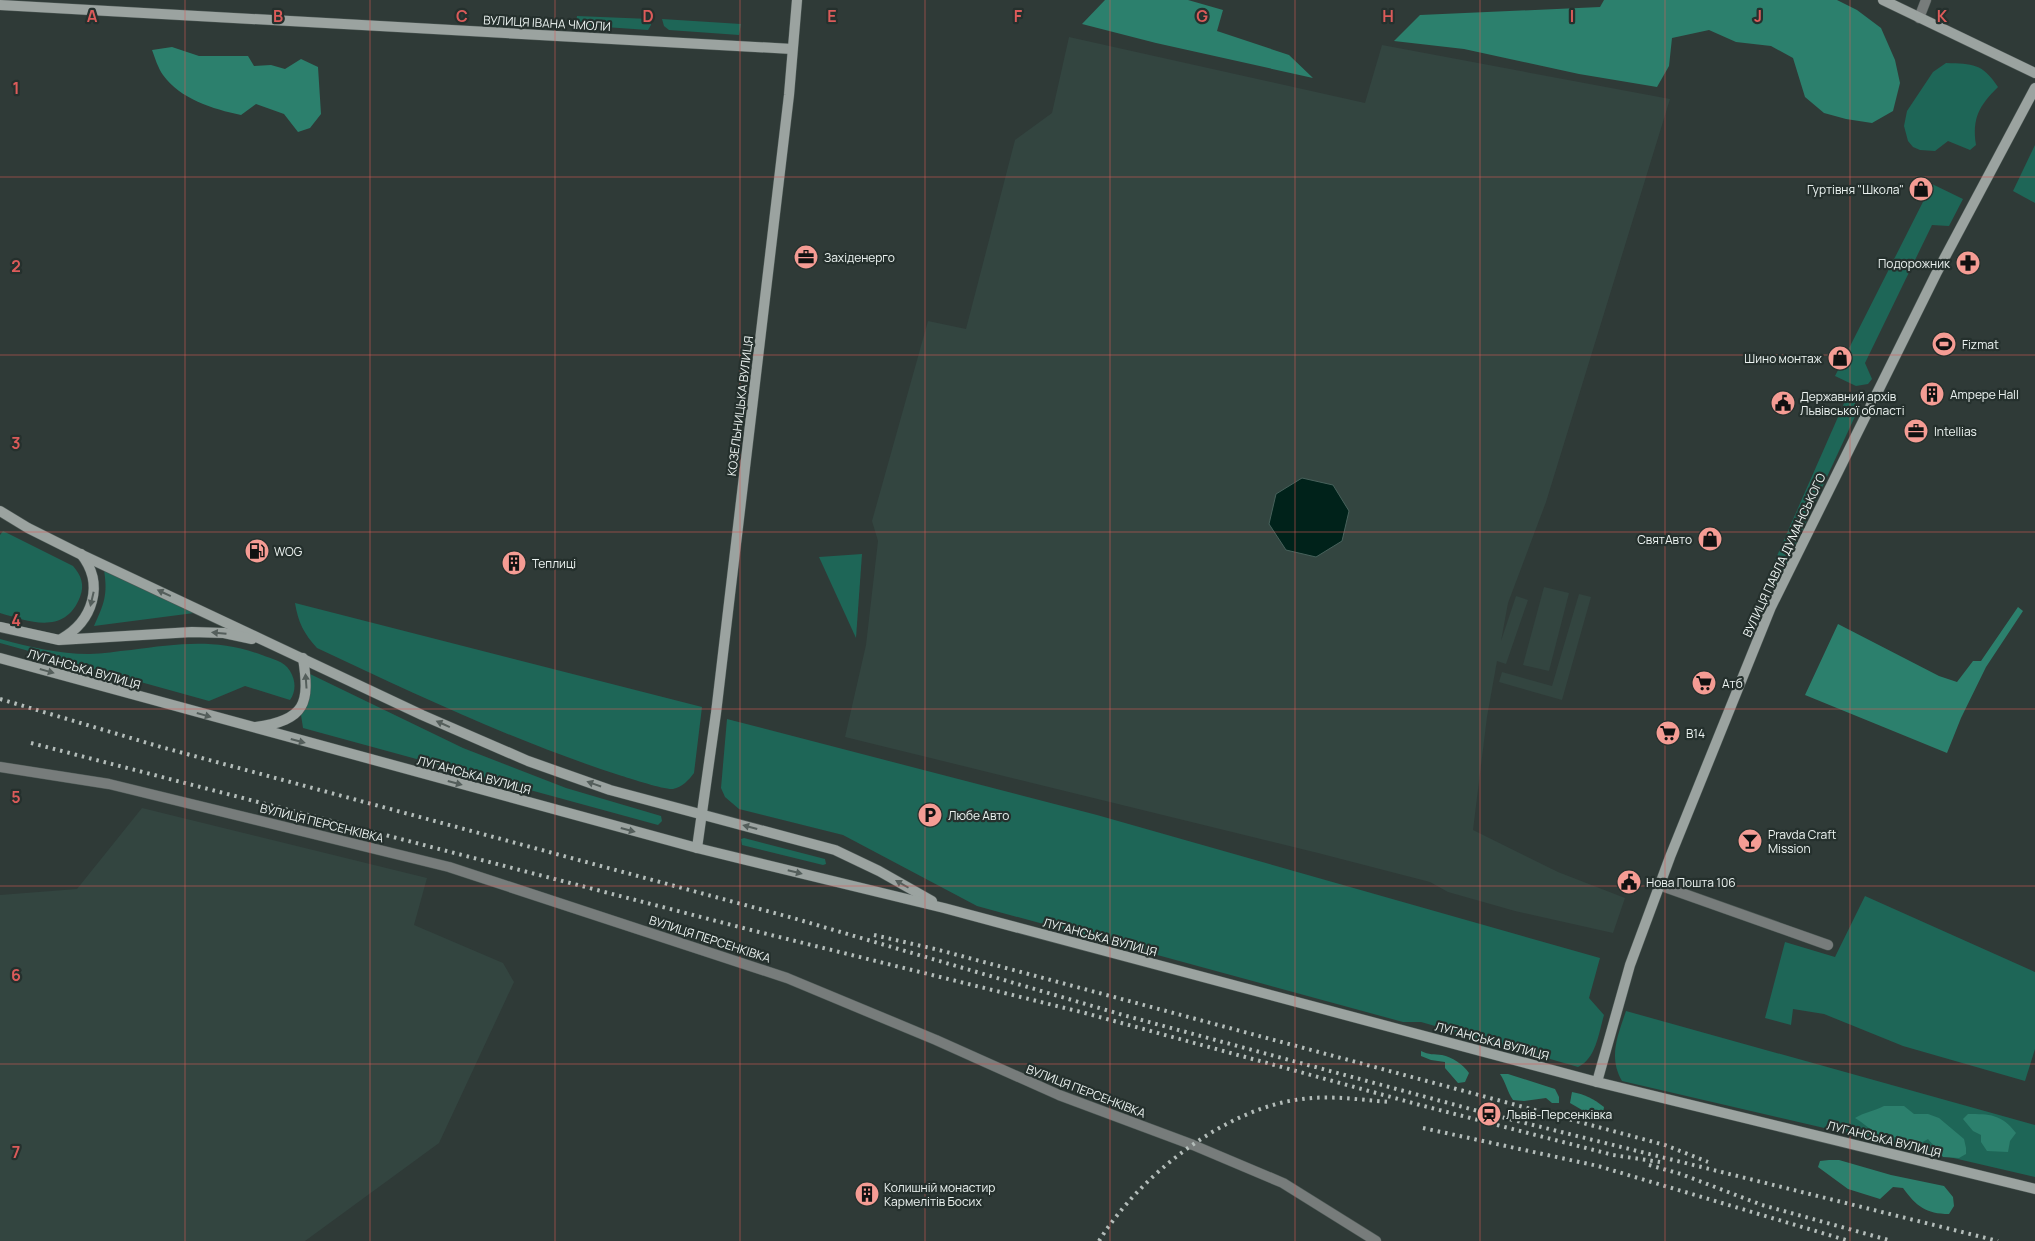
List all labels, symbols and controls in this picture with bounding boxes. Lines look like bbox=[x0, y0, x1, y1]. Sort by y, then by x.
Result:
text: A bbox=[87, 5, 98, 27]
text: B bbox=[273, 5, 283, 27]
text: C bbox=[456, 5, 468, 27]
text: D bbox=[642, 5, 654, 27]
text: E bbox=[827, 5, 837, 27]
text: F bbox=[1014, 5, 1023, 27]
text: G bbox=[1196, 5, 1208, 27]
text: H bbox=[1382, 5, 1394, 27]
text: I bbox=[1570, 5, 1574, 27]
text: J bbox=[1754, 5, 1762, 27]
text: K bbox=[1937, 5, 1948, 27]
street label: ВУЛИЦЯ ІВАНА ЧМОЛИ bbox=[483, 11, 611, 35]
text: 1 bbox=[12, 77, 20, 99]
shop icon: Гуртівня "Школа" bbox=[1908, 176, 1934, 202]
place label: Гуртівня "Школа" bbox=[1807, 181, 1904, 198]
office icon: Західенерго bbox=[793, 244, 819, 270]
place label: Західенерго bbox=[824, 249, 895, 266]
pharmacy icon: Подорожник bbox=[1955, 250, 1981, 276]
text: 2 bbox=[11, 255, 21, 277]
place label: Подорожник bbox=[1878, 255, 1951, 272]
sports icon: Fizmat bbox=[1931, 331, 1957, 357]
street label: КОЗЕЛЬНИЦЬКА ВУЛИЦЯ bbox=[723, 335, 757, 477]
place label: Fizmat bbox=[1962, 336, 1999, 353]
shop icon: Шино монтаж bbox=[1827, 345, 1853, 371]
place label: Шино монтаж bbox=[1744, 350, 1823, 367]
building icon: Ampepe Hall bbox=[1919, 381, 1945, 407]
place label: Ampepe Hall bbox=[1950, 386, 2019, 403]
place label: Державний архів Львівської області bbox=[1800, 388, 1905, 419]
public building icon: Державний архів Львівської області bbox=[1770, 390, 1796, 416]
office icon: Intellias bbox=[1903, 418, 1929, 444]
place label: Intellias bbox=[1934, 423, 1977, 440]
text: 3 bbox=[11, 432, 21, 454]
street label: ВУЛИЦЯ ПАВЛА ДУМАНСЬКОГО bbox=[1738, 470, 1830, 640]
shop icon: СвятАвто bbox=[1697, 526, 1723, 552]
place label: СвятАвто bbox=[1637, 531, 1692, 548]
fuel station icon: WOG bbox=[244, 538, 270, 564]
place label: WOG bbox=[274, 543, 303, 560]
building icon: Теплиці bbox=[501, 550, 527, 576]
place label: Теплиці bbox=[532, 555, 576, 572]
one-way arrow bbox=[157, 588, 171, 596]
one-way arrow bbox=[88, 591, 96, 606]
text: 4 bbox=[11, 609, 21, 631]
one-way arrow bbox=[211, 629, 227, 637]
street label: ЛУГАНСЬКА ВУЛИЦЯ bbox=[25, 645, 143, 693]
one-way arrow bbox=[40, 668, 55, 676]
supermarket icon: Атб bbox=[1691, 670, 1717, 696]
one-way arrow bbox=[301, 673, 309, 689]
place label: Атб bbox=[1722, 675, 1743, 692]
one-way arrow bbox=[196, 711, 211, 719]
one-way arrow bbox=[436, 720, 450, 728]
supermarket icon: В14 bbox=[1655, 720, 1681, 746]
place label: В14 bbox=[1686, 725, 1705, 742]
one-way arrow bbox=[290, 737, 305, 745]
street label: ЛУГАНСЬКА ВУЛИЦЯ bbox=[415, 752, 533, 798]
one-way arrow bbox=[447, 779, 462, 787]
one-way arrow bbox=[586, 780, 601, 788]
text: 5 bbox=[11, 786, 21, 808]
street label: ВУЛИЦЯ ПЕРСЕНКІВКА bbox=[258, 799, 386, 847]
parking icon: Любе Авто bbox=[917, 802, 943, 828]
place label: Любе Авто bbox=[948, 807, 1009, 824]
one-way arrow bbox=[743, 823, 758, 831]
one-way arrow bbox=[621, 826, 636, 834]
place label: Pravda Craft Mission bbox=[1768, 826, 1836, 857]
bar icon: Pravda Craft Mission bbox=[1737, 828, 1763, 854]
one-way arrow bbox=[788, 868, 803, 876]
public building icon: Нова Пошта 106 bbox=[1616, 869, 1642, 895]
place label: Нова Пошта 106 bbox=[1646, 874, 1736, 891]
one-way arrow bbox=[894, 880, 909, 888]
street label: ВУЛИЦЯ ПЕРСЕНКІВКА bbox=[647, 911, 773, 967]
street label: ЛУГАНСЬКА ВУЛИЦЯ bbox=[1041, 914, 1159, 960]
text: 6 bbox=[11, 964, 21, 986]
street label: ЛУГАНСЬКА ВУЛИЦЯ bbox=[1433, 1018, 1551, 1064]
street label: ВУЛИЦЯ ПЕРСЕНКІВКА bbox=[1024, 1060, 1149, 1122]
station icon: Львів-Персенківка bbox=[1476, 1101, 1502, 1127]
place label: Львів-Персенківка bbox=[1506, 1106, 1612, 1123]
street label: ЛУГАНСЬКА ВУЛИЦЯ bbox=[1825, 1117, 1943, 1161]
text: 7 bbox=[12, 1141, 20, 1163]
place label: Колишній монастир Кармелітів Босих bbox=[884, 1179, 995, 1210]
building icon: Колишній монастир Кармелітів Босих bbox=[854, 1181, 880, 1207]

